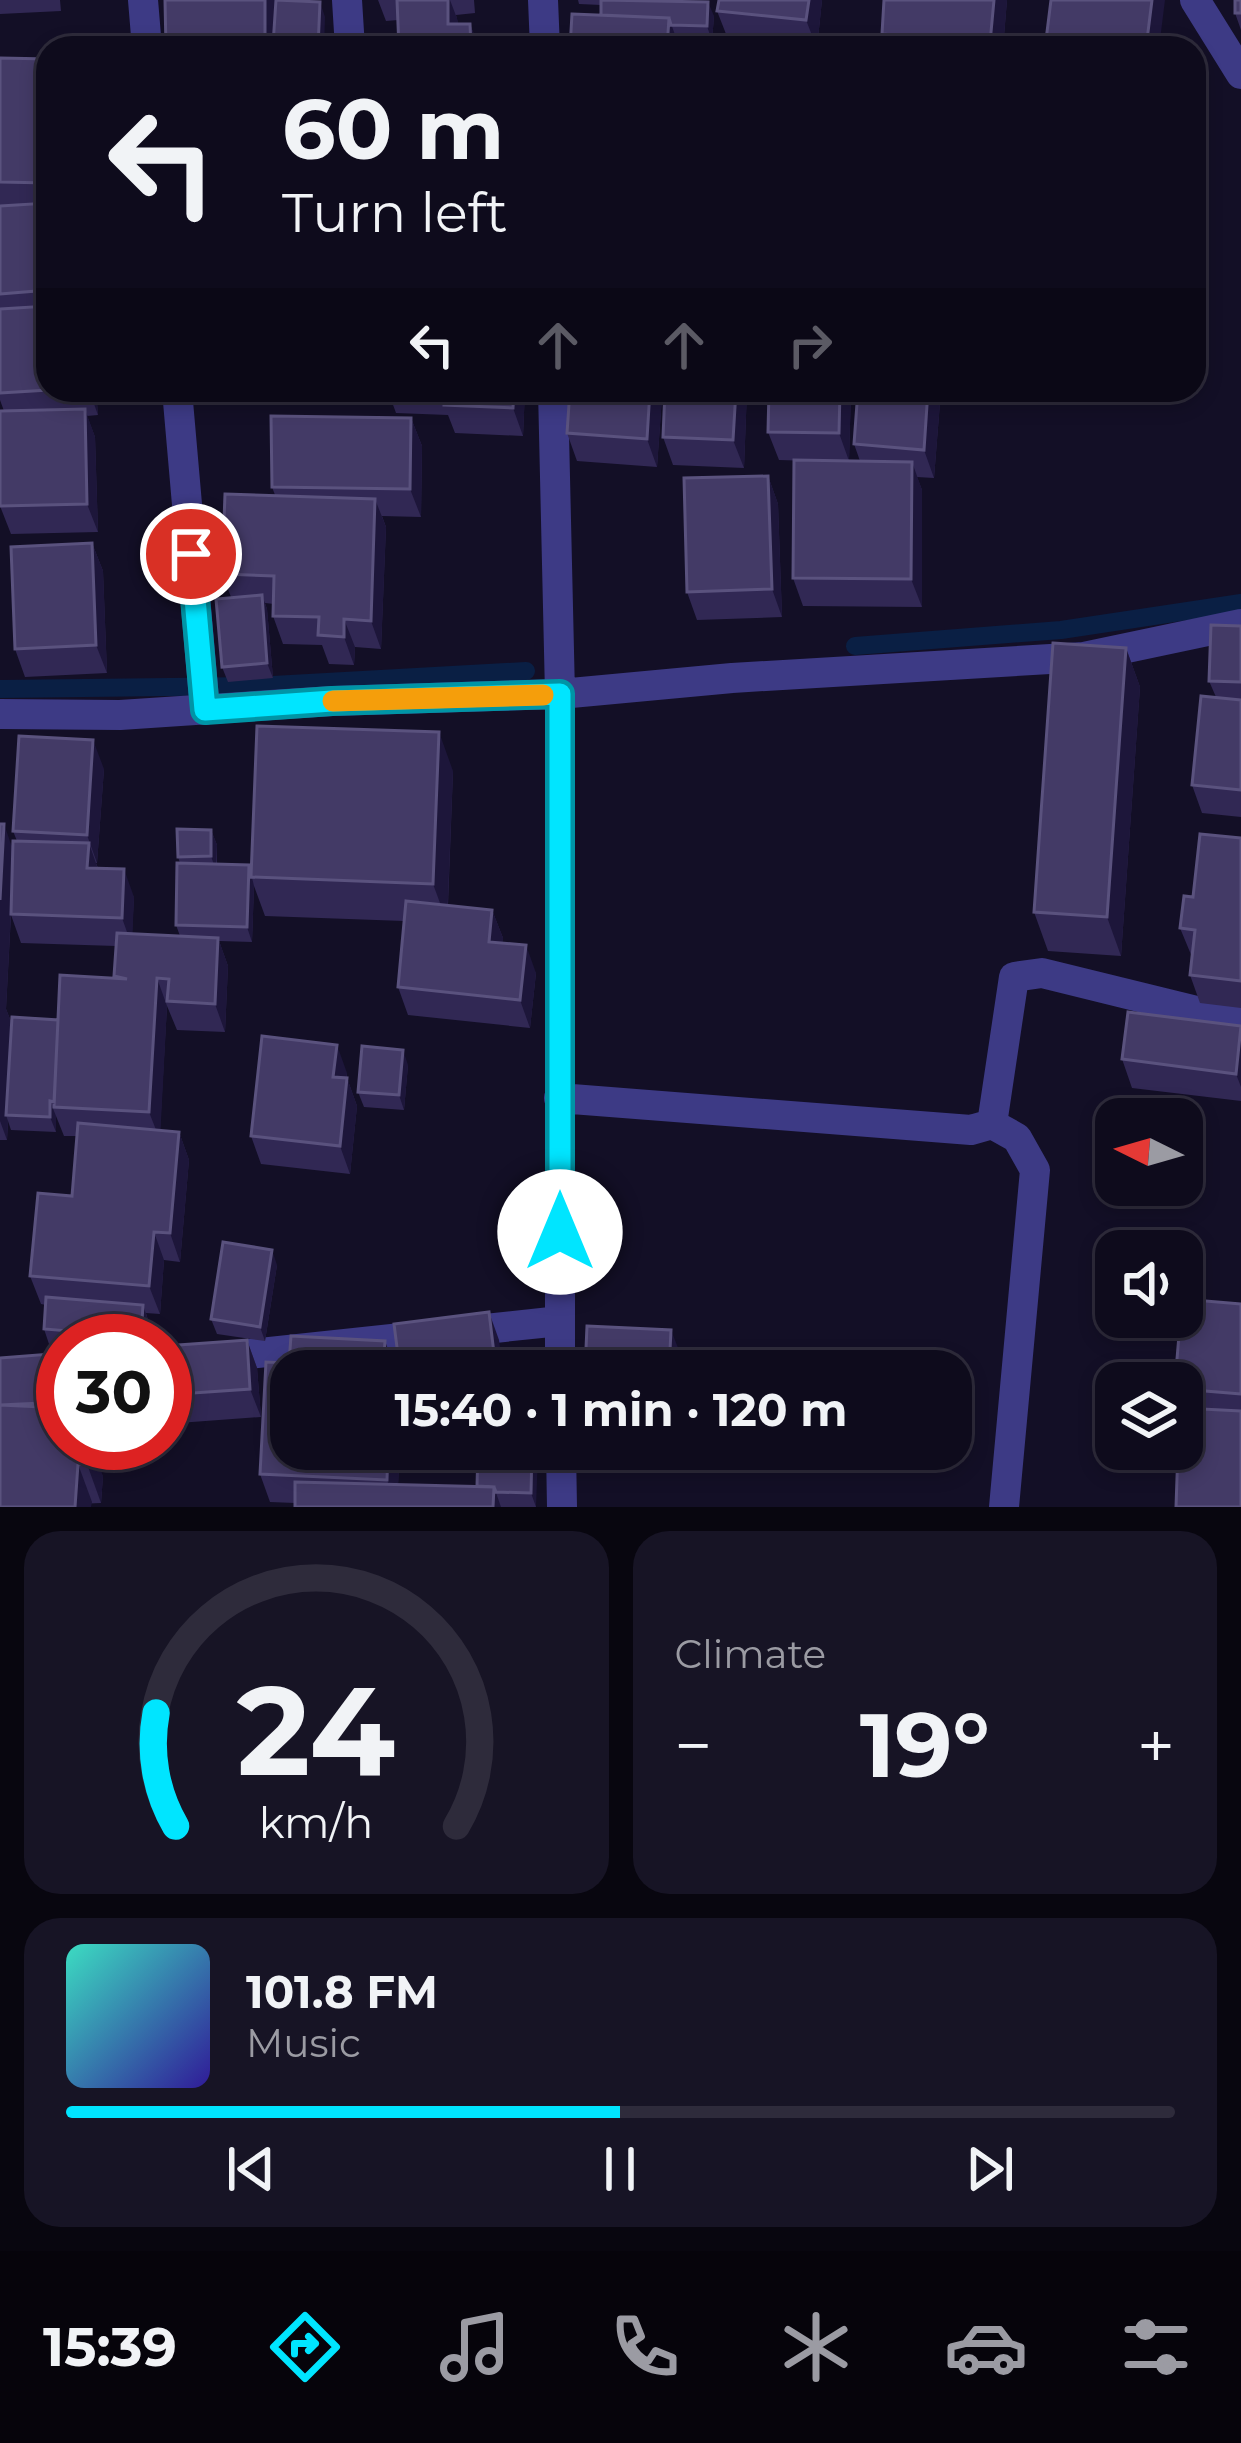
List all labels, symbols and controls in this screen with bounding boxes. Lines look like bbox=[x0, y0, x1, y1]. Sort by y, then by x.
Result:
text: 60 m bbox=[282, 78, 504, 180]
icon: left bbox=[84, 84, 240, 240]
text: Turn left bbox=[282, 180, 508, 246]
icon: left bbox=[399, 312, 465, 378]
icon: ahead bbox=[525, 312, 591, 378]
icon: ahead bbox=[651, 312, 717, 378]
icon: right bbox=[777, 312, 843, 378]
pin bbox=[140, 503, 242, 605]
icon: arrive bbox=[158, 521, 224, 587]
north arrow bbox=[1095, 1098, 1203, 1206]
map controls bbox=[1095, 1098, 1203, 1470]
position arrow bbox=[497, 1169, 623, 1295]
button: sound bbox=[1095, 1230, 1203, 1338]
speed limit sign: 30 bbox=[36, 1314, 192, 1470]
button: layers bbox=[1095, 1362, 1203, 1470]
text: 15:40 · 1 min · 120 m bbox=[395, 1382, 847, 1437]
text: Climate bbox=[675, 1630, 826, 1678]
text: 24 bbox=[237, 1654, 395, 1806]
text: 19° bbox=[860, 1690, 990, 1800]
text: − bbox=[675, 1705, 712, 1786]
text: + bbox=[1137, 1705, 1175, 1786]
text: km/h bbox=[259, 1795, 373, 1848]
text: 101.8 FM bbox=[246, 1964, 438, 2019]
text: Music bbox=[246, 2019, 361, 2067]
icon: previous bbox=[218, 2136, 284, 2202]
icon: pause bbox=[587, 2136, 653, 2202]
icon: next bbox=[957, 2136, 1023, 2202]
icon: directions bbox=[263, 2305, 347, 2389]
icon: music bbox=[433, 2305, 517, 2389]
icon: phone bbox=[603, 2305, 687, 2389]
icon: climate bbox=[774, 2305, 858, 2389]
icon: car bbox=[944, 2305, 1028, 2389]
icon: filters bbox=[1114, 2305, 1198, 2389]
text: 15:39 bbox=[43, 2314, 177, 2380]

